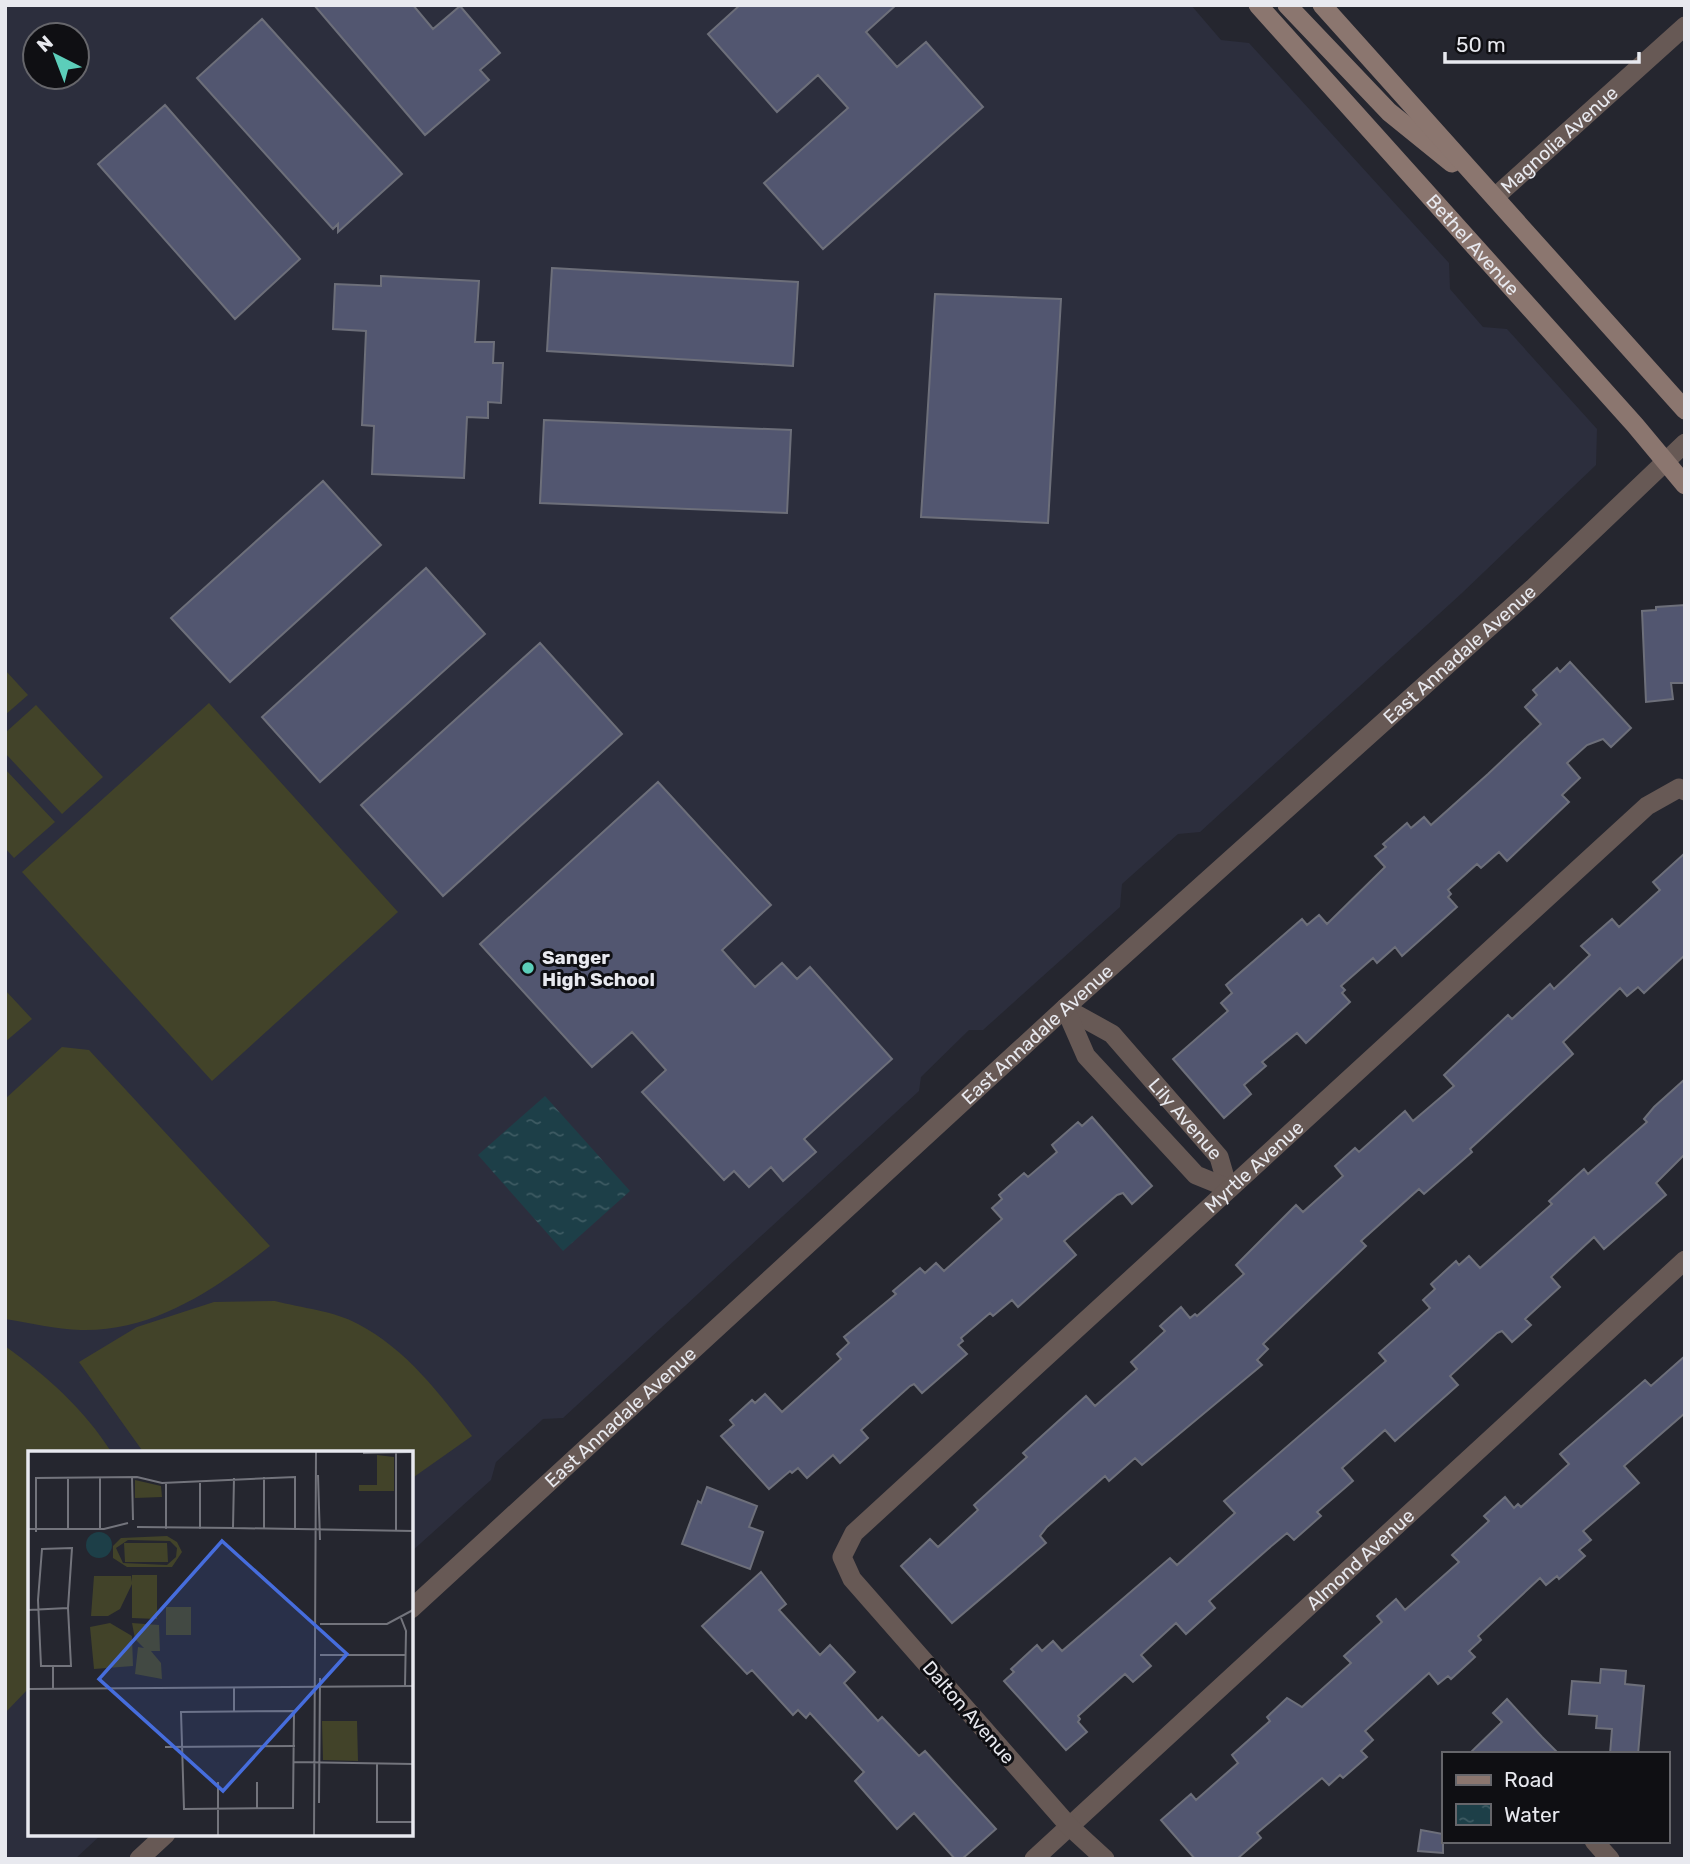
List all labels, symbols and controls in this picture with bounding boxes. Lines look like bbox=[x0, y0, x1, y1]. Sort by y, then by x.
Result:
north arrow bbox=[21, 21, 91, 91]
scale bar bbox=[1445, 21, 1639, 65]
text: N bbox=[32, 31, 58, 57]
text: 50 m bbox=[1456, 32, 1506, 57]
street label: Magnolia Avenue bbox=[1496, 81, 1623, 199]
street label: Bethel Avenue bbox=[1421, 190, 1524, 300]
street label: East Annadale Avenue bbox=[1378, 580, 1541, 729]
place label: Sanger High School bbox=[542, 946, 655, 991]
street label: East Annadale Avenue bbox=[957, 959, 1118, 1109]
marker: Sanger High School bbox=[520, 960, 536, 976]
street label: Lily Avenue bbox=[1144, 1074, 1227, 1165]
street label: Myrtle Avenue bbox=[1200, 1116, 1308, 1218]
street label: East Annadale Avenue bbox=[540, 1342, 701, 1492]
inset map bbox=[28, 1451, 413, 1836]
street label: Almond Avenue bbox=[1301, 1504, 1419, 1615]
street label: Dalton Avenue bbox=[918, 1656, 1020, 1768]
legend bbox=[1442, 1752, 1669, 1843]
text: Road bbox=[1504, 1767, 1554, 1792]
text: Water bbox=[1504, 1802, 1560, 1827]

